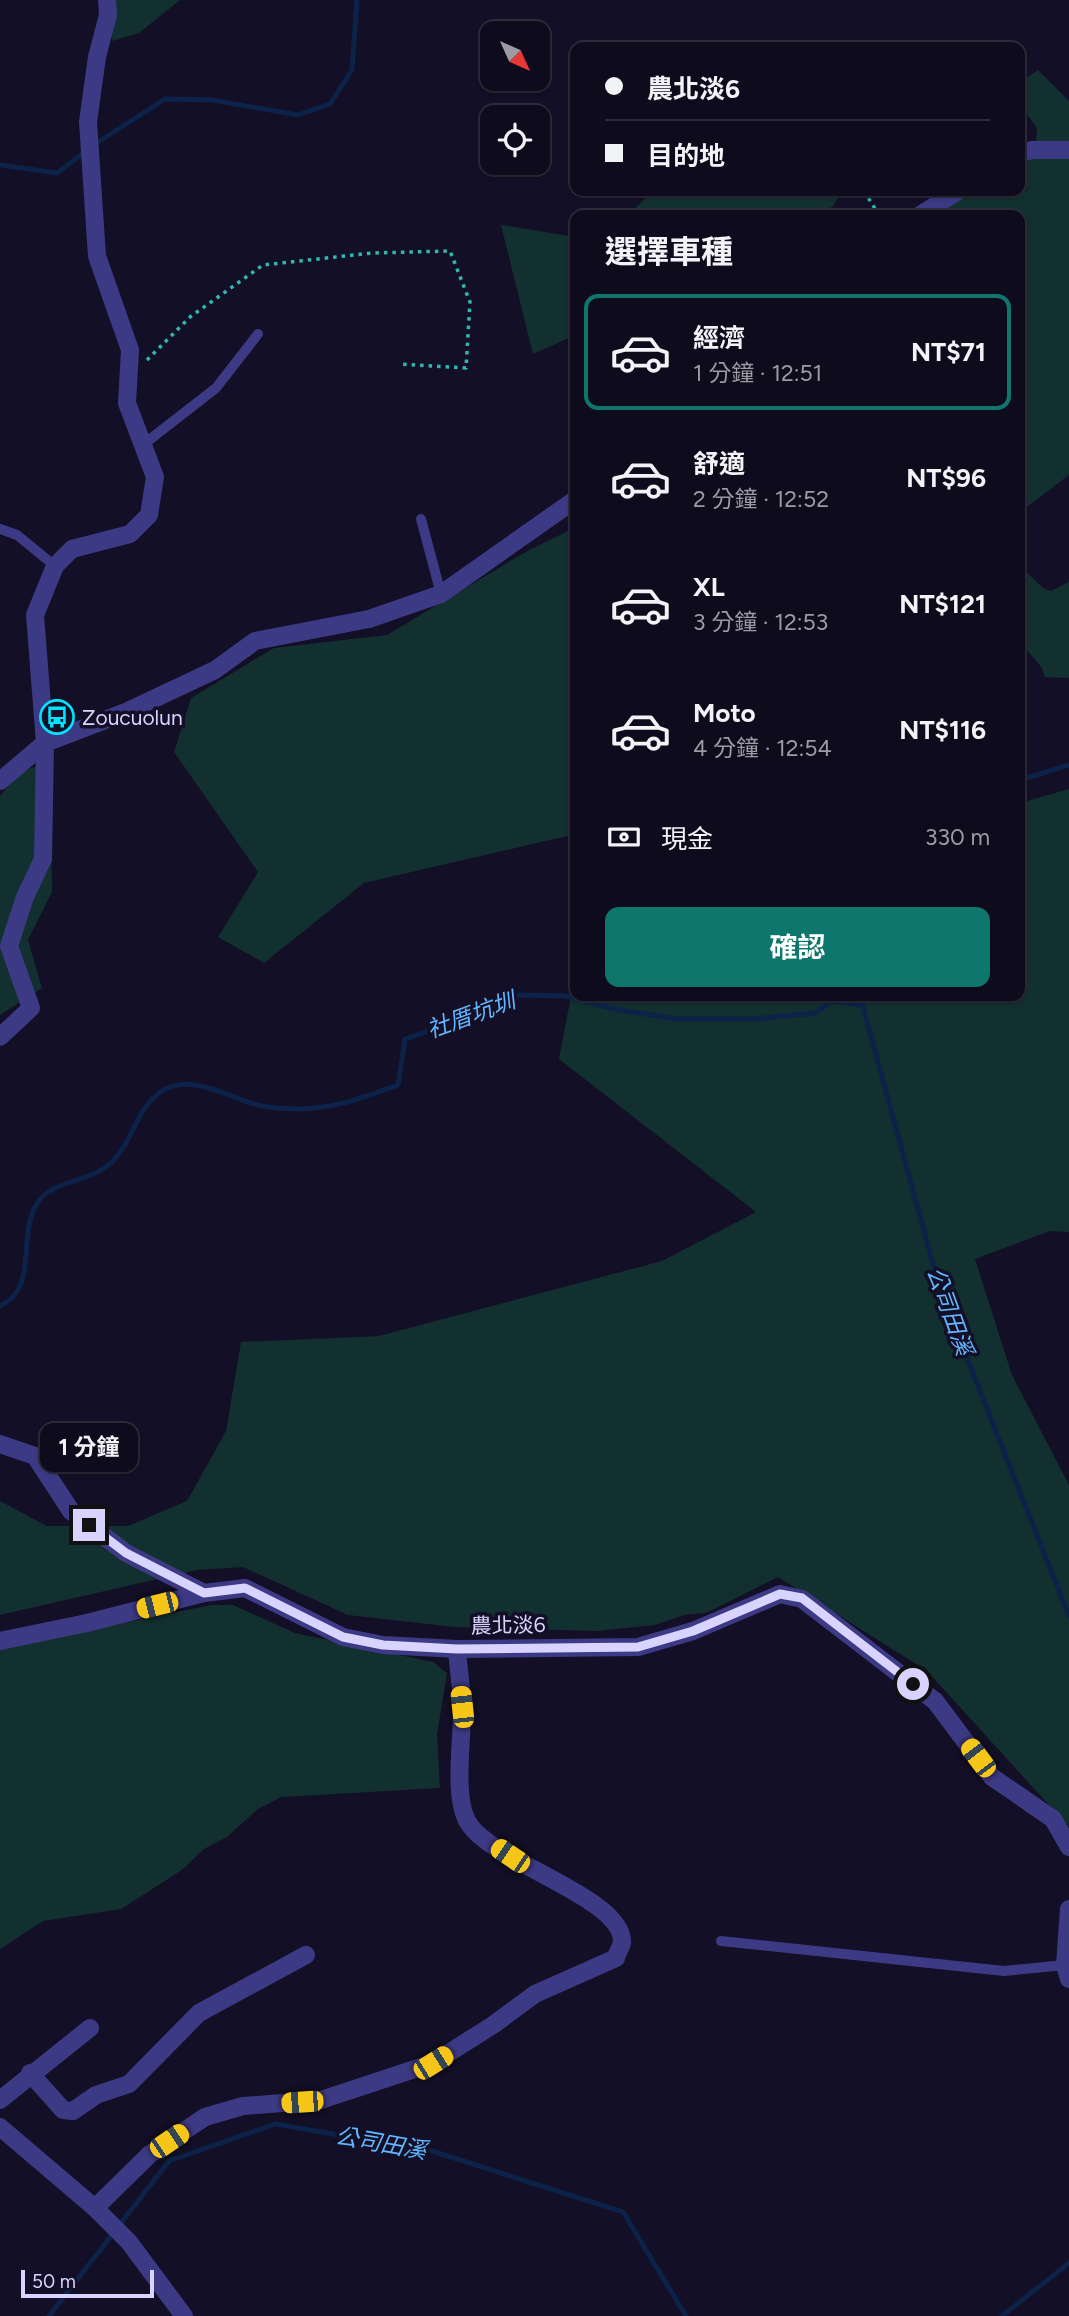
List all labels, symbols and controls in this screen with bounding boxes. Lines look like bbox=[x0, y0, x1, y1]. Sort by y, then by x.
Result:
north arrow bbox=[480, 21, 550, 91]
map controls bbox=[480, 21, 550, 175]
text: 農北淡6 bbox=[647, 73, 740, 105]
button: locate bbox=[480, 105, 550, 175]
text: 目的地 bbox=[647, 140, 725, 172]
text: 選擇車種 bbox=[605, 233, 733, 271]
icon: car bbox=[609, 321, 672, 384]
text: 經濟 bbox=[693, 322, 745, 354]
text: NT$71 bbox=[911, 336, 986, 368]
text: 1 分鐘 · 12:51 bbox=[693, 359, 822, 387]
icon: car bbox=[609, 447, 672, 510]
text: 舒適 bbox=[693, 448, 745, 480]
text: NT$96 bbox=[906, 462, 986, 494]
text: 2 分鐘 · 12:52 bbox=[693, 485, 829, 513]
text: XL bbox=[693, 571, 725, 603]
icon: car bbox=[609, 573, 672, 636]
text: NT$121 bbox=[899, 588, 986, 620]
text: 3 分鐘 · 12:53 bbox=[693, 608, 828, 636]
text: Moto bbox=[693, 697, 756, 729]
bus stop icon: Zoucuolun bbox=[38, 698, 76, 736]
icon: car bbox=[609, 699, 672, 762]
place label: Zoucuolun bbox=[82, 705, 183, 730]
text: NT$116 bbox=[899, 714, 986, 746]
text: 4 分鐘 · 12:54 bbox=[693, 734, 832, 762]
icon: cash bbox=[605, 818, 643, 856]
text: 現金 bbox=[661, 823, 713, 855]
text: 330 m bbox=[925, 823, 990, 851]
button: 確認 bbox=[605, 907, 990, 987]
water label: 社厝坑圳 bbox=[423, 985, 522, 1044]
water label: 公司田溪 bbox=[921, 1263, 980, 1362]
callout: 1 分鐘 bbox=[40, 1424, 138, 1472]
text: 1 分鐘 bbox=[58, 1433, 120, 1461]
route end bbox=[73, 1509, 105, 1541]
car bbox=[135, 1590, 180, 1620]
street label: 農北淡6 bbox=[470, 1612, 546, 1638]
route start bbox=[897, 1668, 929, 1700]
car bbox=[450, 1685, 475, 1729]
car bbox=[957, 1735, 1000, 1781]
car bbox=[487, 1836, 534, 1876]
car bbox=[410, 2043, 457, 2083]
car bbox=[281, 2090, 324, 2114]
car bbox=[146, 2121, 193, 2161]
water label: 公司田溪 bbox=[333, 2121, 432, 2165]
scale bar bbox=[21, 2267, 154, 2299]
text: 50 m bbox=[32, 2270, 76, 2293]

